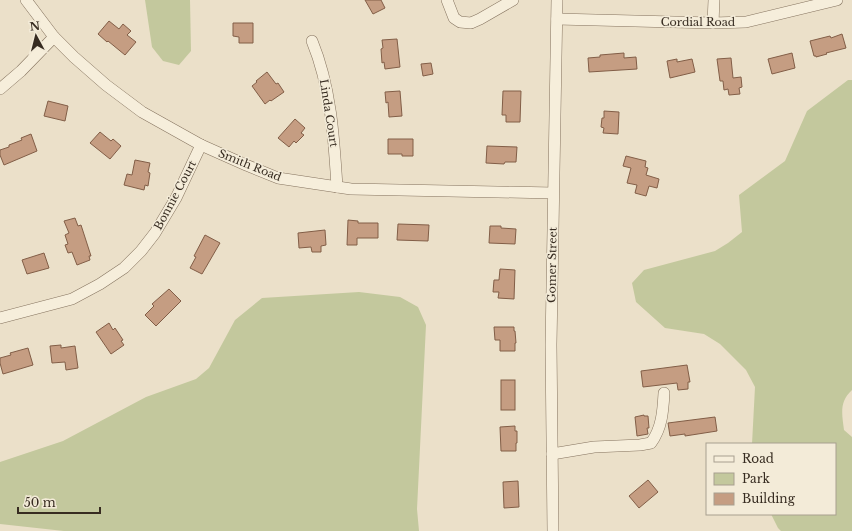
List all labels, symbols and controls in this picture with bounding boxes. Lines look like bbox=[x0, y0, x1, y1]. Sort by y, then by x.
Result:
street label: Cordial Road bbox=[661, 15, 736, 29]
north arrow bbox=[16, 16, 56, 56]
text: N bbox=[29, 18, 41, 34]
street label: Linda Court bbox=[317, 78, 341, 149]
street label: Smith Road bbox=[216, 146, 284, 184]
street label: Bonnie Court bbox=[151, 157, 200, 232]
street label: Gomer Street bbox=[544, 226, 560, 303]
legend bbox=[706, 443, 836, 515]
text: Road bbox=[742, 451, 774, 466]
text: Park bbox=[742, 471, 770, 486]
scale bar bbox=[18, 489, 100, 515]
text: Building bbox=[742, 491, 796, 506]
text: 50 m bbox=[24, 495, 56, 510]

